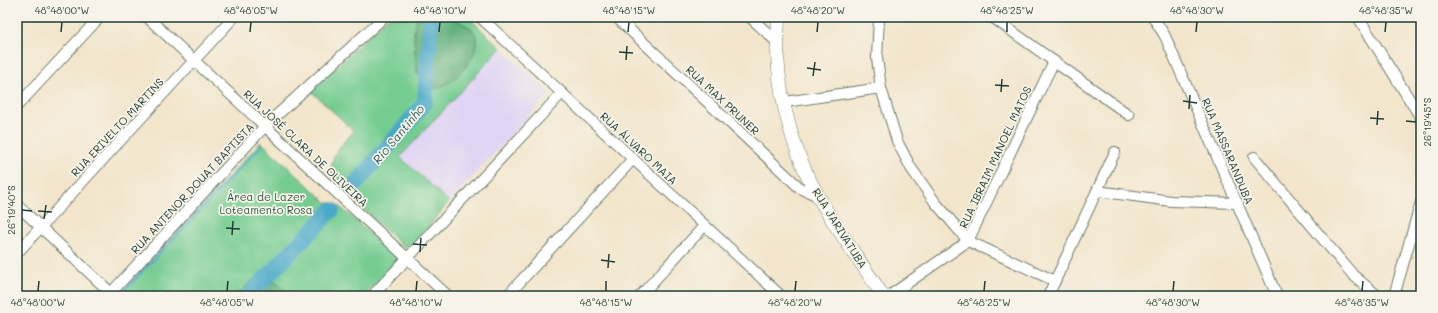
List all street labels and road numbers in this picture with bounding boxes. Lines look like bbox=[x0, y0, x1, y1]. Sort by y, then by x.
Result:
street label: RUA MAX PRUNER bbox=[683, 62, 763, 138]
street label: RUA ERIVELTO MARTINS bbox=[67, 74, 167, 180]
street label: RUA IBRAIM MANOEL MATOS bbox=[955, 84, 1035, 230]
street label: RUA JOSÉ CLARA DE OLIVEIRA bbox=[240, 86, 372, 210]
street label: RUA MASSARANDUBA bbox=[1199, 96, 1257, 206]
street label: RUA ÁLVARO MAIA bbox=[597, 108, 681, 188]
street label: RUA ANTENOR DOUAT BAPTISTA bbox=[127, 119, 257, 257]
street label: RUA JARIVATUBA bbox=[809, 185, 871, 271]

